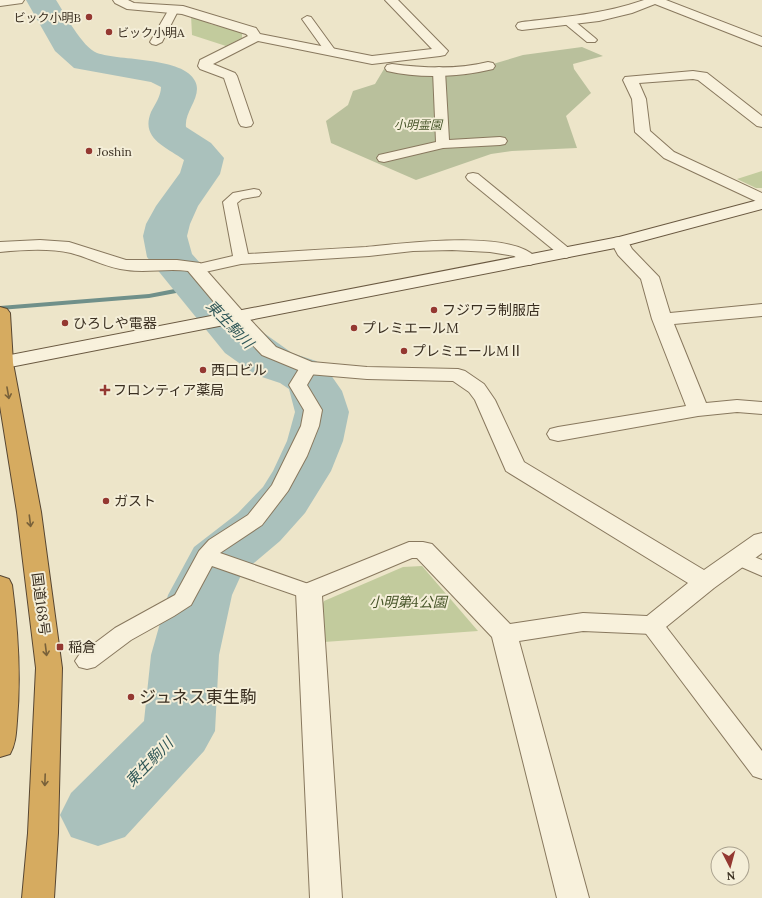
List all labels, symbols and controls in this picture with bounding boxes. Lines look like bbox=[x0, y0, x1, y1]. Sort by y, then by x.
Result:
place label: ビック小明B bbox=[14, 10, 81, 25]
marker: ビック小明B bbox=[84, 12, 94, 22]
place label: ビック小明A bbox=[117, 25, 185, 40]
marker: ビック小明A bbox=[104, 27, 114, 37]
park label: 小明霊園 bbox=[394, 117, 444, 132]
place label: Joshin bbox=[96, 144, 132, 159]
marker: Joshin bbox=[84, 146, 94, 156]
water label: 東生駒川 bbox=[202, 296, 259, 354]
place label: フジワラ制服店 bbox=[442, 301, 540, 319]
marker: フジワラ制服店 bbox=[429, 305, 439, 315]
place label: ひろしや電器 bbox=[73, 314, 157, 332]
marker: ひろしや電器 bbox=[60, 318, 70, 328]
place label: プレミエールM bbox=[362, 319, 459, 337]
marker: プレミエールM bbox=[349, 323, 359, 333]
place label: プレミエールMⅡ bbox=[412, 342, 523, 360]
marker: プレミエールMⅡ bbox=[399, 346, 409, 356]
place label: 西口ビル bbox=[211, 361, 267, 379]
marker: 西口ビル bbox=[198, 365, 208, 375]
place label: フロンティア薬局 bbox=[113, 381, 224, 399]
marker: フロンティア薬局 bbox=[100, 385, 110, 395]
one-way arrow bbox=[4, 386, 12, 399]
place label: ガスト bbox=[114, 492, 156, 510]
marker: ガスト bbox=[101, 496, 111, 506]
one-way arrow bbox=[26, 514, 34, 527]
street label: 国道168号 bbox=[28, 572, 54, 636]
park label: 小明第4公園 bbox=[369, 593, 449, 611]
place label: 稲倉 bbox=[68, 638, 96, 656]
marker: 稲倉 bbox=[55, 642, 65, 652]
one-way arrow bbox=[42, 643, 50, 656]
place label: ジュネス東生駒 bbox=[139, 686, 257, 708]
marker: ジュネス東生駒 bbox=[126, 692, 136, 702]
water label: 東生駒川 bbox=[121, 732, 178, 790]
one-way arrow bbox=[41, 773, 48, 786]
north arrow bbox=[710, 846, 750, 886]
text: N bbox=[726, 869, 736, 883]

